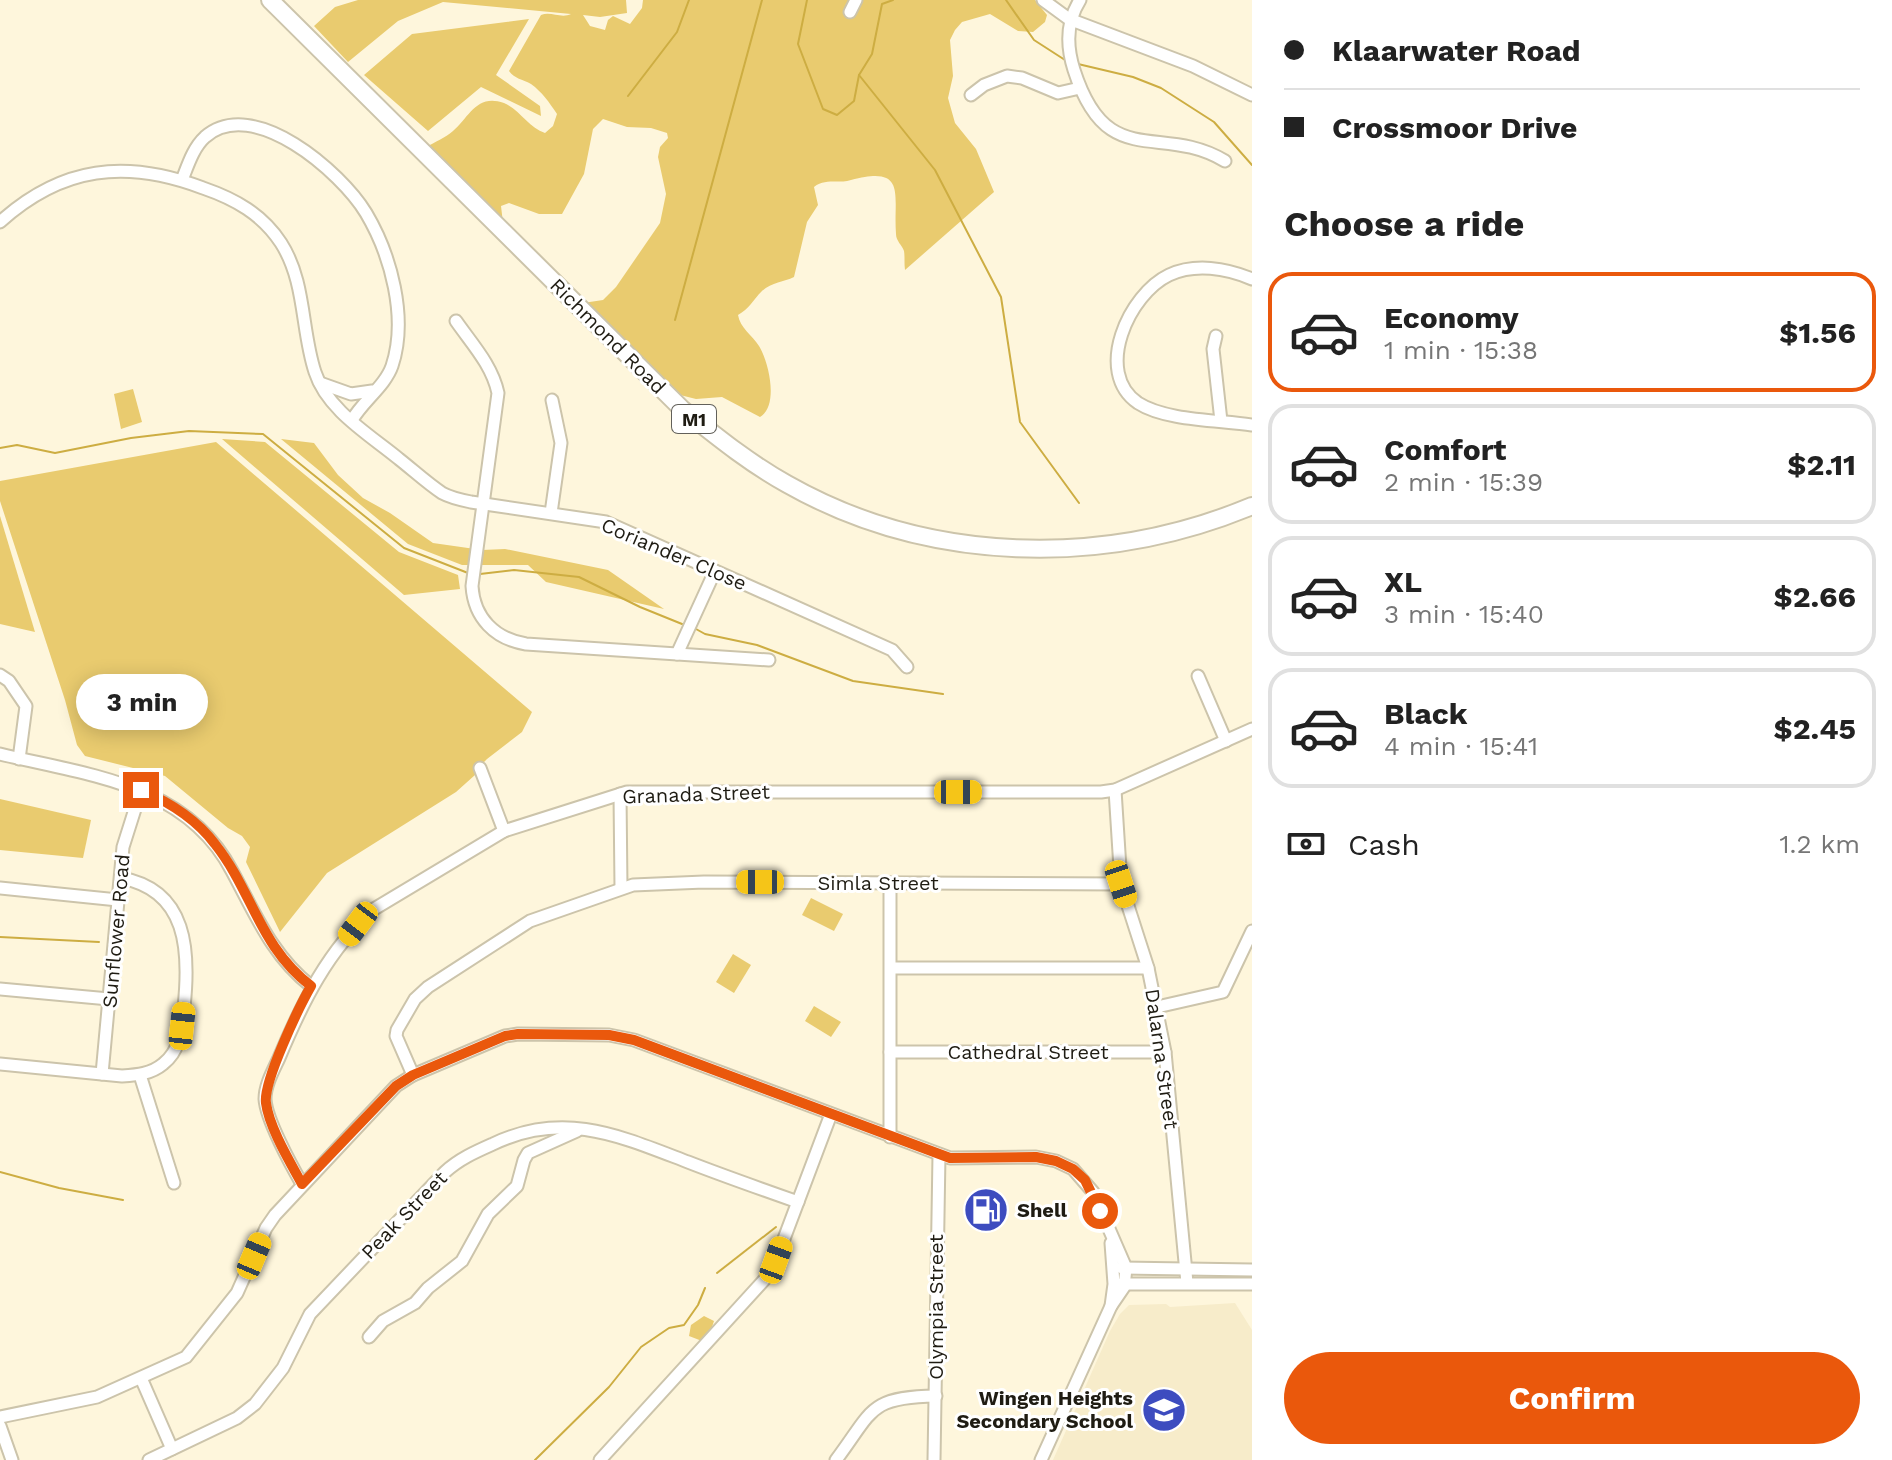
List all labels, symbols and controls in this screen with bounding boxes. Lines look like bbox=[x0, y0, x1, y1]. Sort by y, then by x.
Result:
text: Klaarwater Road bbox=[1332, 33, 1580, 68]
text: Crossmoor Drive bbox=[1332, 110, 1577, 145]
text: Choose a ride bbox=[1284, 203, 1524, 245]
street label: Richmond Road bbox=[545, 273, 671, 399]
icon: car bbox=[1288, 296, 1360, 368]
text: Economy bbox=[1384, 300, 1519, 335]
text: $1.56 bbox=[1779, 315, 1856, 350]
text: 1 min · 15:38 bbox=[1384, 335, 1538, 365]
road number: M1 bbox=[672, 405, 716, 433]
icon: car bbox=[1288, 428, 1360, 500]
text: Comfort bbox=[1384, 432, 1506, 467]
text: $2.11 bbox=[1787, 447, 1856, 482]
text: 2 min · 15:39 bbox=[1384, 467, 1543, 497]
street label: Coriander Close bbox=[598, 513, 750, 595]
icon: car bbox=[1288, 560, 1360, 632]
text: XL bbox=[1384, 564, 1422, 599]
text: $2.66 bbox=[1773, 579, 1856, 614]
text: 3 min · 15:40 bbox=[1384, 599, 1544, 629]
callout: 3 min bbox=[75, 674, 207, 730]
text: 3 min bbox=[106, 687, 178, 717]
icon: car bbox=[1288, 692, 1360, 764]
text: Black bbox=[1384, 696, 1468, 731]
text: $2.45 bbox=[1773, 711, 1856, 746]
text: 4 min · 15:41 bbox=[1384, 731, 1538, 761]
route end bbox=[123, 772, 159, 808]
street label: Granada Street bbox=[622, 779, 771, 809]
car bbox=[934, 780, 982, 804]
icon: cash bbox=[1284, 822, 1328, 866]
text: Cash bbox=[1348, 827, 1420, 862]
text: 1.2 km bbox=[1779, 829, 1860, 859]
street label: Sunflower Road bbox=[97, 853, 135, 1009]
car bbox=[1102, 857, 1140, 911]
car bbox=[736, 870, 784, 894]
street label: Simla Street bbox=[817, 871, 939, 895]
car bbox=[334, 898, 382, 950]
street label: Dalarna Street bbox=[1140, 987, 1184, 1131]
car bbox=[168, 1001, 196, 1051]
street label: Cathedral Street bbox=[947, 1040, 1109, 1064]
street label: Peak Street bbox=[356, 1166, 452, 1264]
fuel station icon: Shell bbox=[962, 1186, 1010, 1234]
route start bbox=[1082, 1193, 1118, 1229]
place label: Shell bbox=[1017, 1198, 1067, 1222]
car bbox=[234, 1229, 274, 1283]
car bbox=[757, 1233, 795, 1287]
street label: Olympia Street bbox=[924, 1234, 948, 1380]
button: Confirm bbox=[1284, 1352, 1860, 1444]
place label: Wingen Heights Secondary School bbox=[956, 1386, 1133, 1433]
school or university icon: Wingen Heights Secondary School bbox=[1140, 1386, 1188, 1434]

